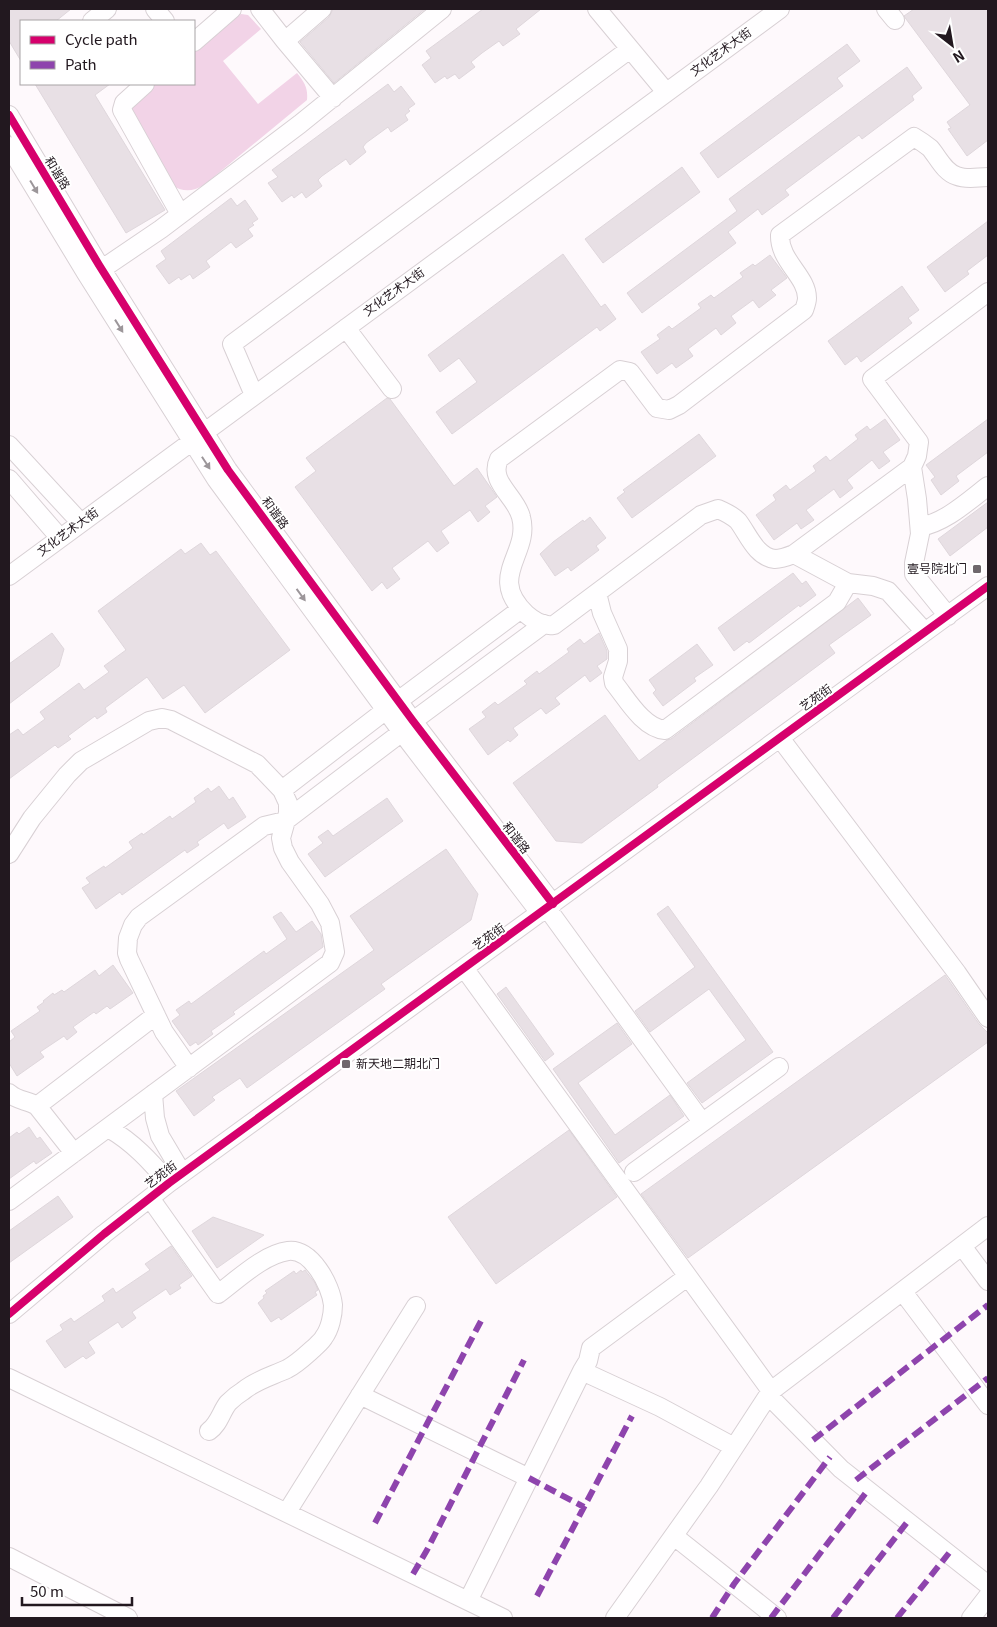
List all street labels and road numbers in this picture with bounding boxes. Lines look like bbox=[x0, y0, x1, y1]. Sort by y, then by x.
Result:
street label: 文化艺术大街 bbox=[686, 23, 754, 79]
street label: 和谐路 bbox=[42, 152, 75, 192]
street label: 文化艺术大街 bbox=[359, 263, 427, 319]
street label: 和谐路 bbox=[259, 493, 294, 532]
street label: 文化艺术大街 bbox=[33, 503, 101, 559]
street label: 艺苑街 bbox=[796, 679, 835, 714]
street label: 和谐路 bbox=[499, 818, 535, 856]
street label: 艺苑街 bbox=[469, 918, 508, 953]
street label: 艺苑街 bbox=[141, 1156, 180, 1191]

